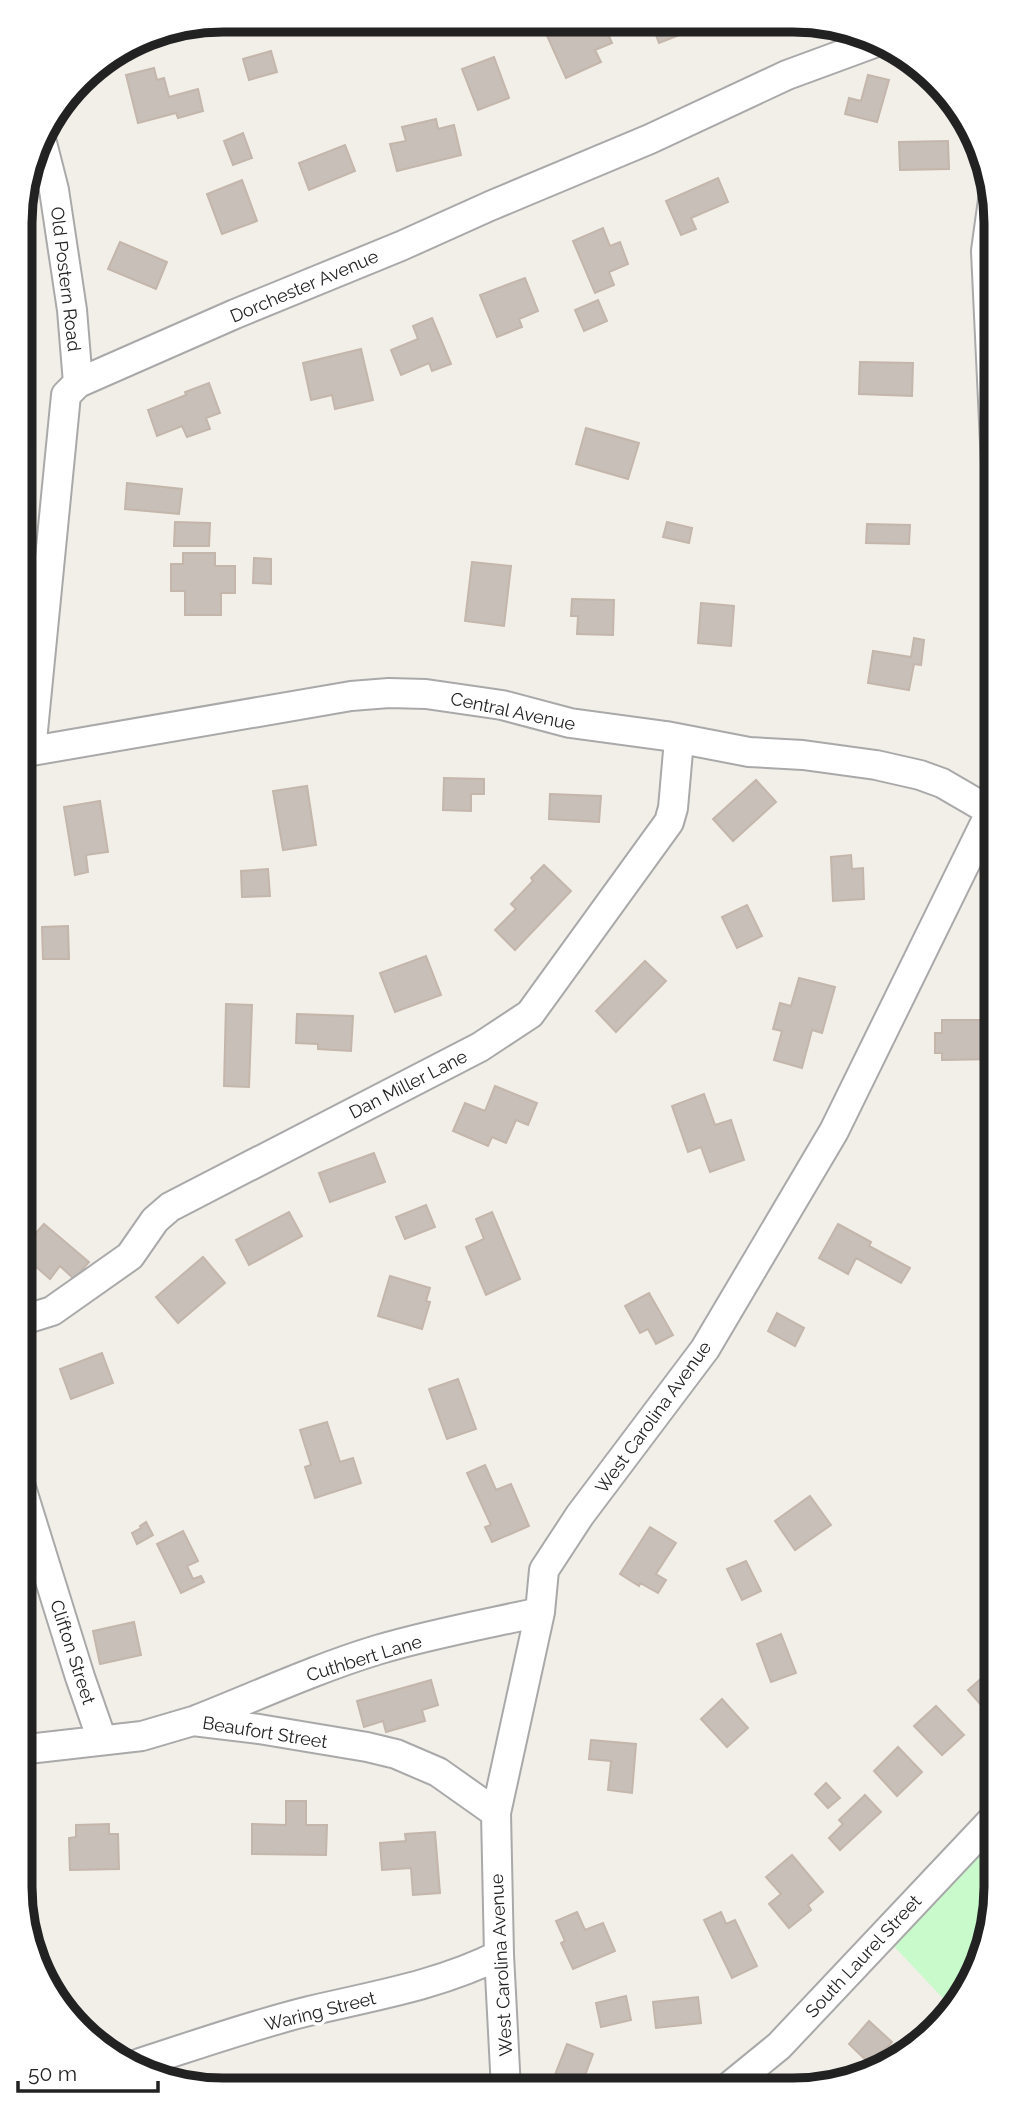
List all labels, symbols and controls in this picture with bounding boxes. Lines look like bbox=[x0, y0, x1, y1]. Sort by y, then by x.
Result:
street label: Old Postern Road bbox=[47, 205, 85, 353]
street label: Dorchester Avenue bbox=[227, 245, 382, 327]
street label: Central Avenue bbox=[449, 688, 578, 735]
street label: Dan Miller Lane bbox=[345, 1045, 471, 1123]
street label: West Carolina Avenue bbox=[591, 1337, 715, 1497]
street label: Clifton Street bbox=[46, 1597, 100, 1707]
street label: Cuthbert Lane bbox=[304, 1630, 425, 1686]
street label: Beaufort Street bbox=[201, 1712, 329, 1752]
street label: West Carolina Avenue bbox=[486, 1873, 516, 2057]
street label: South Laurel Street bbox=[801, 1890, 925, 2022]
street label: Waring Street bbox=[262, 1987, 378, 2035]
scale bar bbox=[18, 2050, 158, 2094]
text: 50 m bbox=[28, 2061, 77, 2086]

